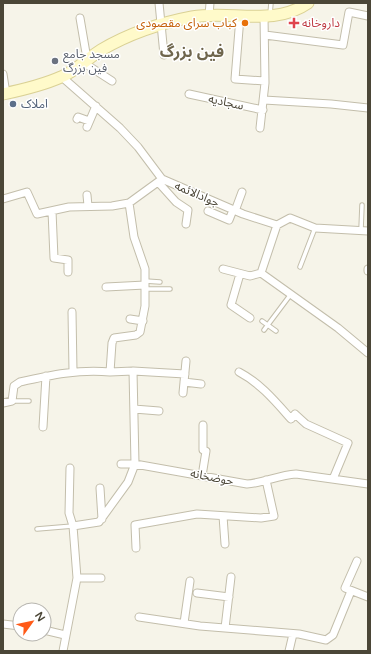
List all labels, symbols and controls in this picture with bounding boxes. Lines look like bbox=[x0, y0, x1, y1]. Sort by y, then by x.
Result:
place label: کباب سرای مقصودی bbox=[136, 16, 238, 30]
place label: داروخانه bbox=[302, 16, 340, 30]
marker: کباب سرای مقصودی bbox=[240, 18, 250, 28]
marker: داروخانه bbox=[289, 18, 299, 28]
district label: فین بزرگ bbox=[160, 42, 224, 62]
place label: مسجد جامع فین بزرگ bbox=[63, 47, 120, 75]
marker: مسجد جامع فین بزرگ bbox=[50, 56, 60, 66]
street label: سجادیه bbox=[207, 91, 245, 113]
place label: املاک bbox=[21, 97, 48, 111]
marker: املاک bbox=[8, 99, 18, 109]
street label: جوادالائمه bbox=[173, 178, 221, 210]
street label: حوضخانه bbox=[189, 466, 235, 488]
north arrow bbox=[12, 602, 52, 642]
text: N bbox=[32, 610, 48, 624]

